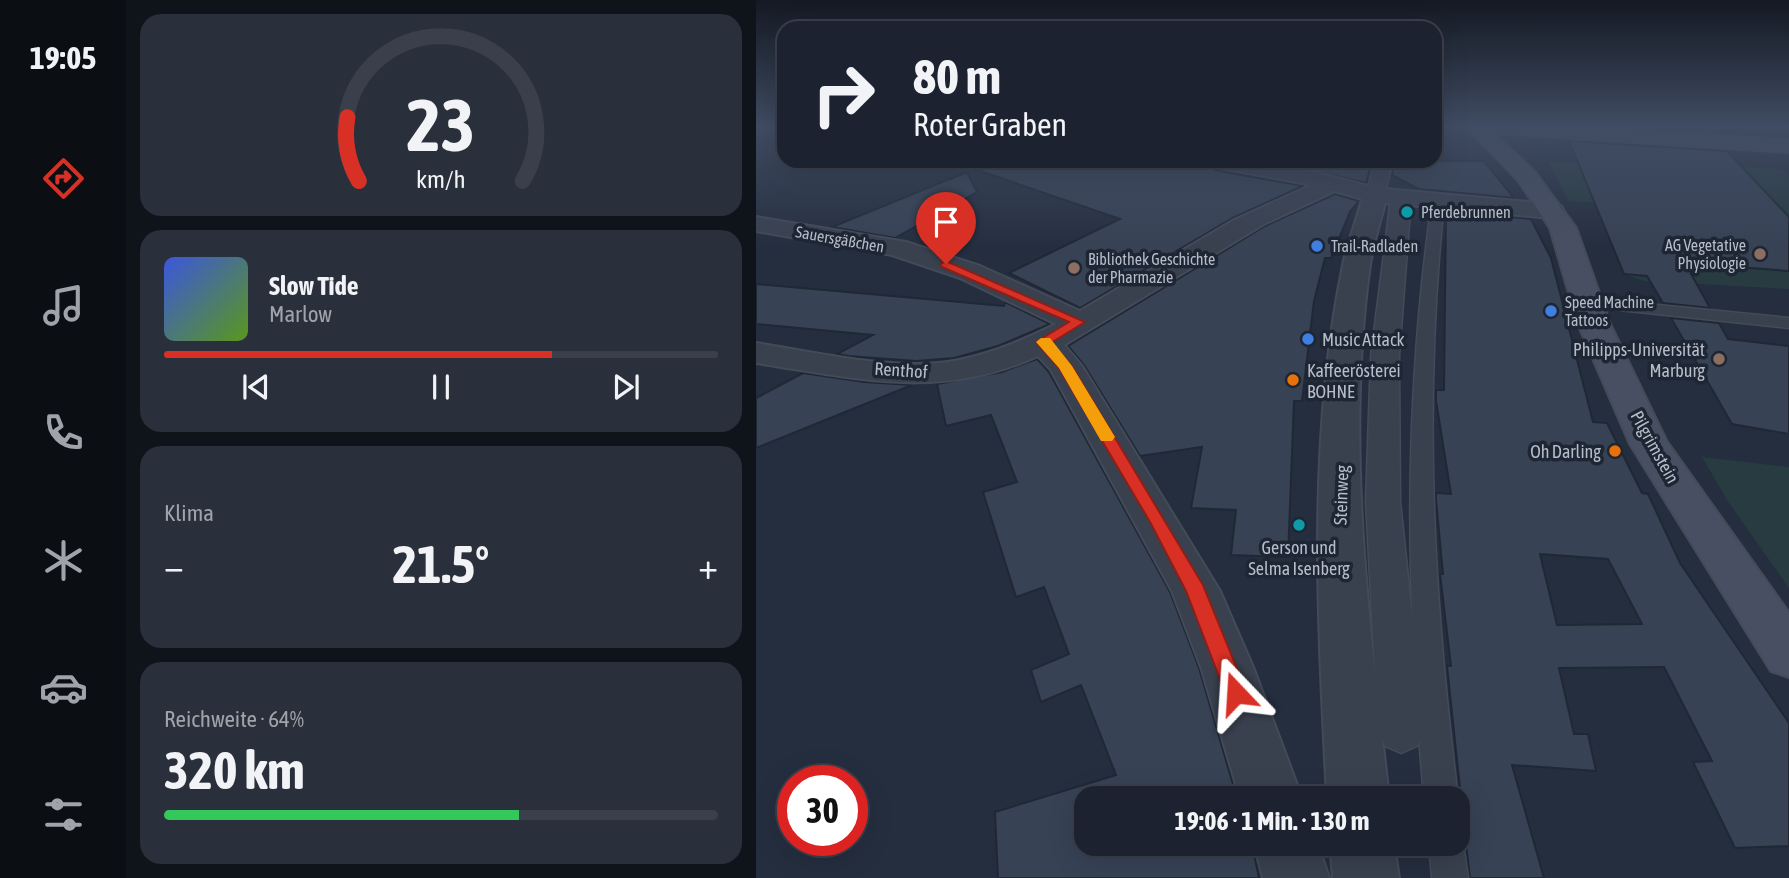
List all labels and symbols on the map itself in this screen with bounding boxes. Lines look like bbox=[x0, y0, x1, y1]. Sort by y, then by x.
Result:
pin bbox=[916, 192, 976, 264]
place label: Pferdebrunnen bbox=[1421, 203, 1511, 221]
marker: Pferdebrunnen bbox=[1399, 204, 1415, 220]
street label: Sauersgäßchen bbox=[794, 222, 886, 257]
place label: AG Vegetative Physiologie bbox=[1665, 236, 1746, 273]
place label: Trail-Radladen bbox=[1331, 237, 1418, 255]
marker: Trail-Radladen bbox=[1309, 238, 1325, 254]
marker: AG Vegetative Physiologie bbox=[1752, 246, 1768, 262]
place label: Bibliothek Geschichte der Pharmazie bbox=[1088, 250, 1215, 286]
marker: Bibliothek Geschichte der Pharmazie bbox=[1066, 260, 1082, 276]
place label: Speed Machine Tattoos bbox=[1565, 293, 1654, 329]
marker: Speed Machine Tattoos bbox=[1543, 303, 1559, 319]
place label: Music Attack bbox=[1322, 329, 1405, 350]
marker: Music Attack bbox=[1300, 331, 1316, 347]
place label: Philipps-Universität Marburg bbox=[1573, 339, 1705, 381]
marker: Philipps-Universität Marburg bbox=[1711, 351, 1727, 367]
street label: Renthof bbox=[874, 358, 928, 382]
place label: Kaffeerösterei BOHNE bbox=[1307, 360, 1401, 402]
marker: Kaffeerösterei BOHNE bbox=[1285, 372, 1301, 388]
street label: Pilgrimstein bbox=[1627, 407, 1683, 487]
place label: Oh Darling bbox=[1530, 441, 1601, 462]
marker: Oh Darling bbox=[1607, 443, 1623, 459]
street label: Steinweg bbox=[1329, 464, 1353, 525]
marker: Gerson und Selma Isenberg bbox=[1291, 517, 1307, 533]
place label: Gerson und Selma Isenberg bbox=[1248, 537, 1350, 579]
position arrow bbox=[1199, 656, 1273, 730]
speed limit sign: 30 bbox=[777, 765, 868, 856]

